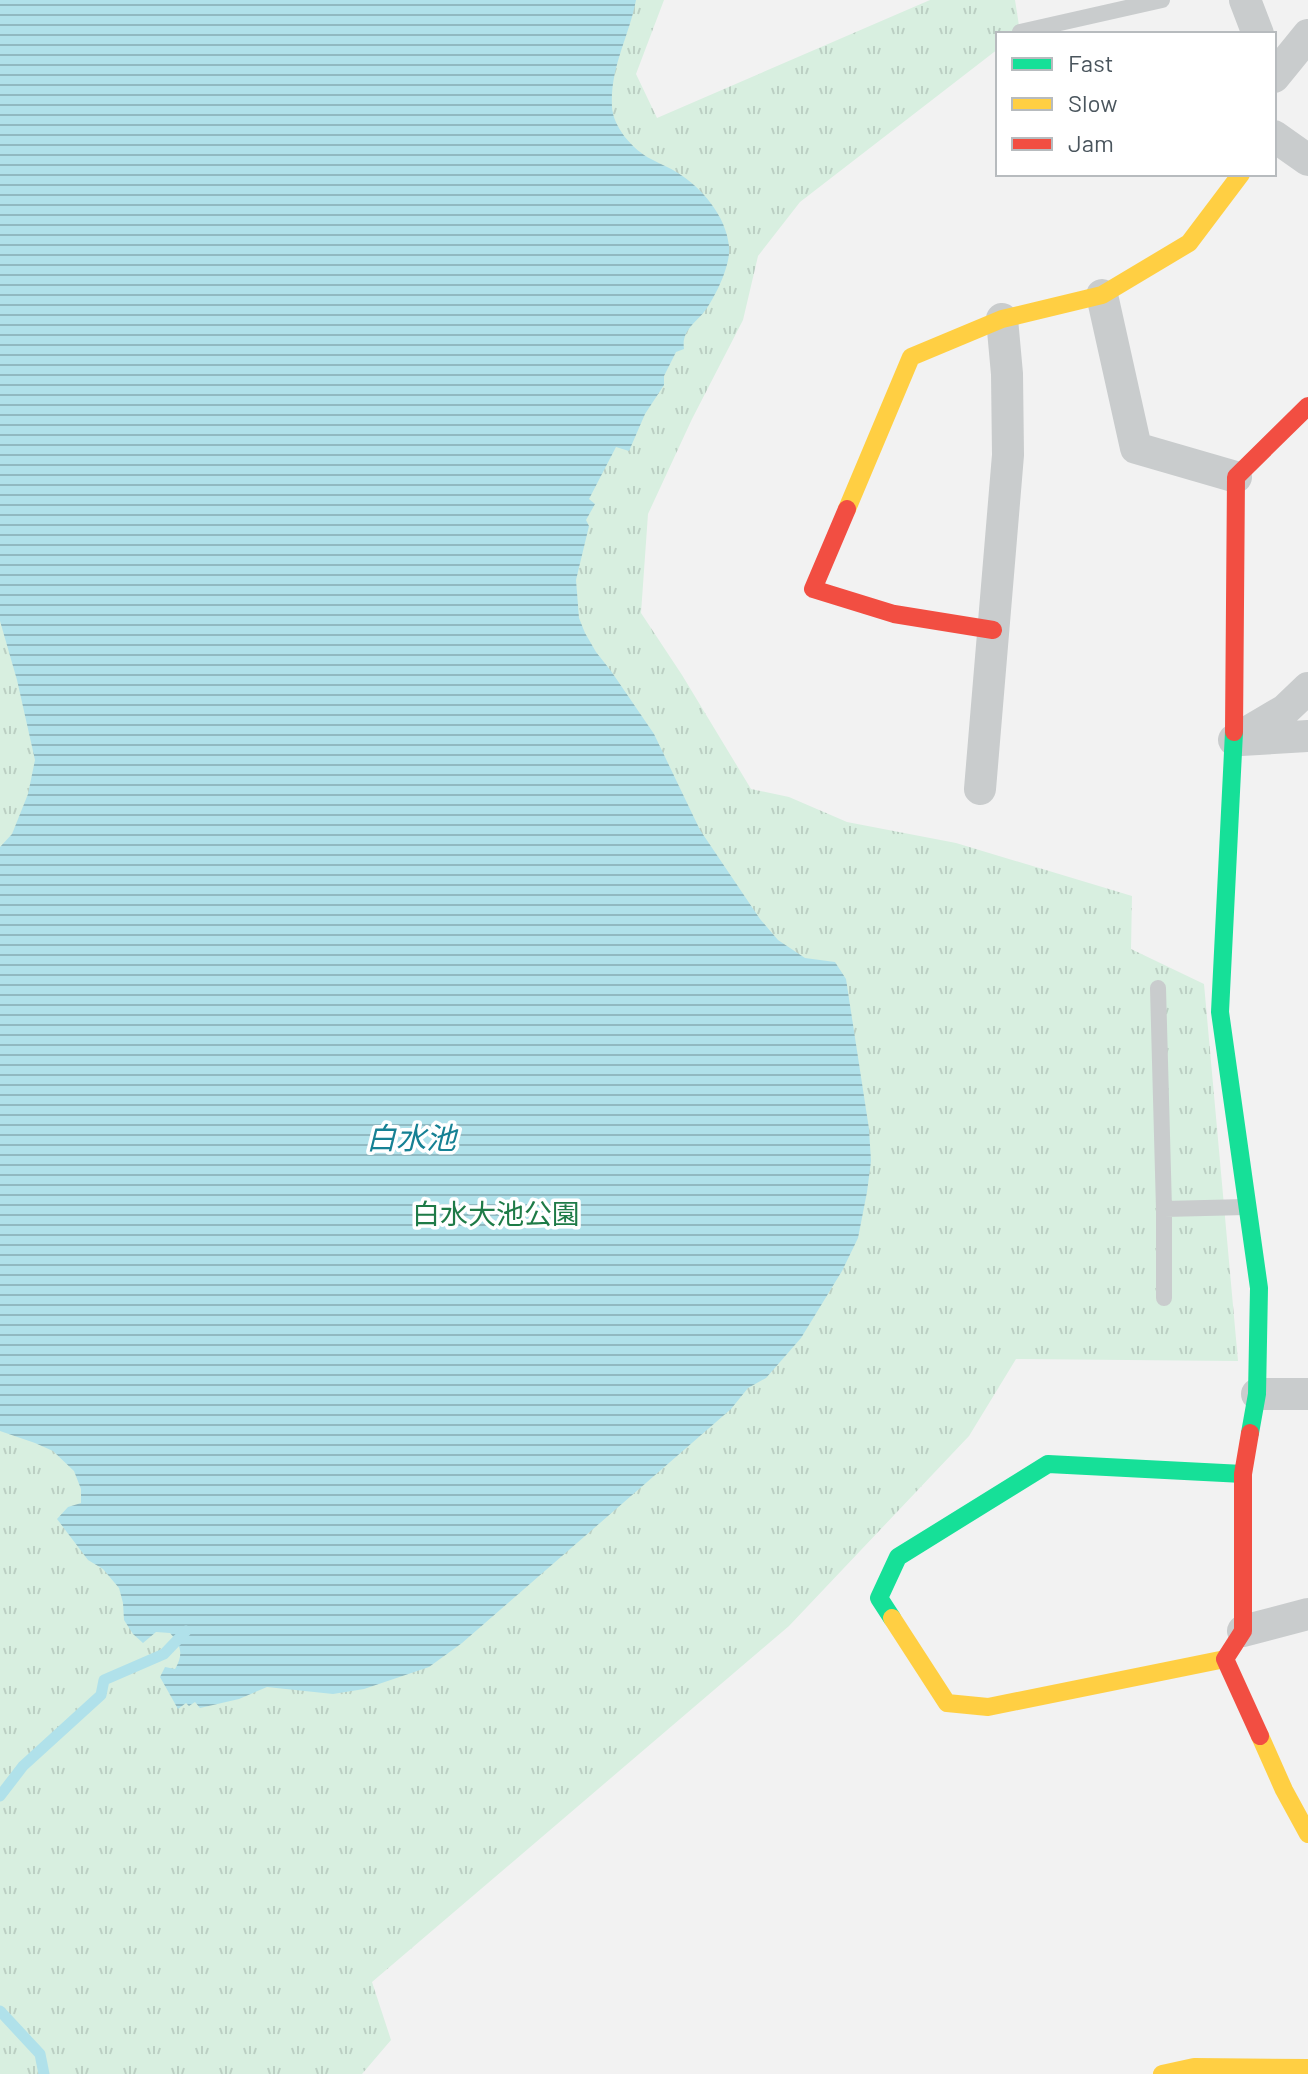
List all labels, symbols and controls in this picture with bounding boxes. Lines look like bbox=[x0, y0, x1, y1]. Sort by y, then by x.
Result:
legend bbox=[996, 32, 1276, 176]
text: Fast bbox=[1068, 48, 1113, 77]
text: Slow bbox=[1068, 88, 1117, 117]
text: Jam bbox=[1068, 128, 1114, 157]
water label: 白水池 bbox=[366, 1119, 459, 1155]
park label: 白水大池公園 bbox=[412, 1196, 580, 1230]

